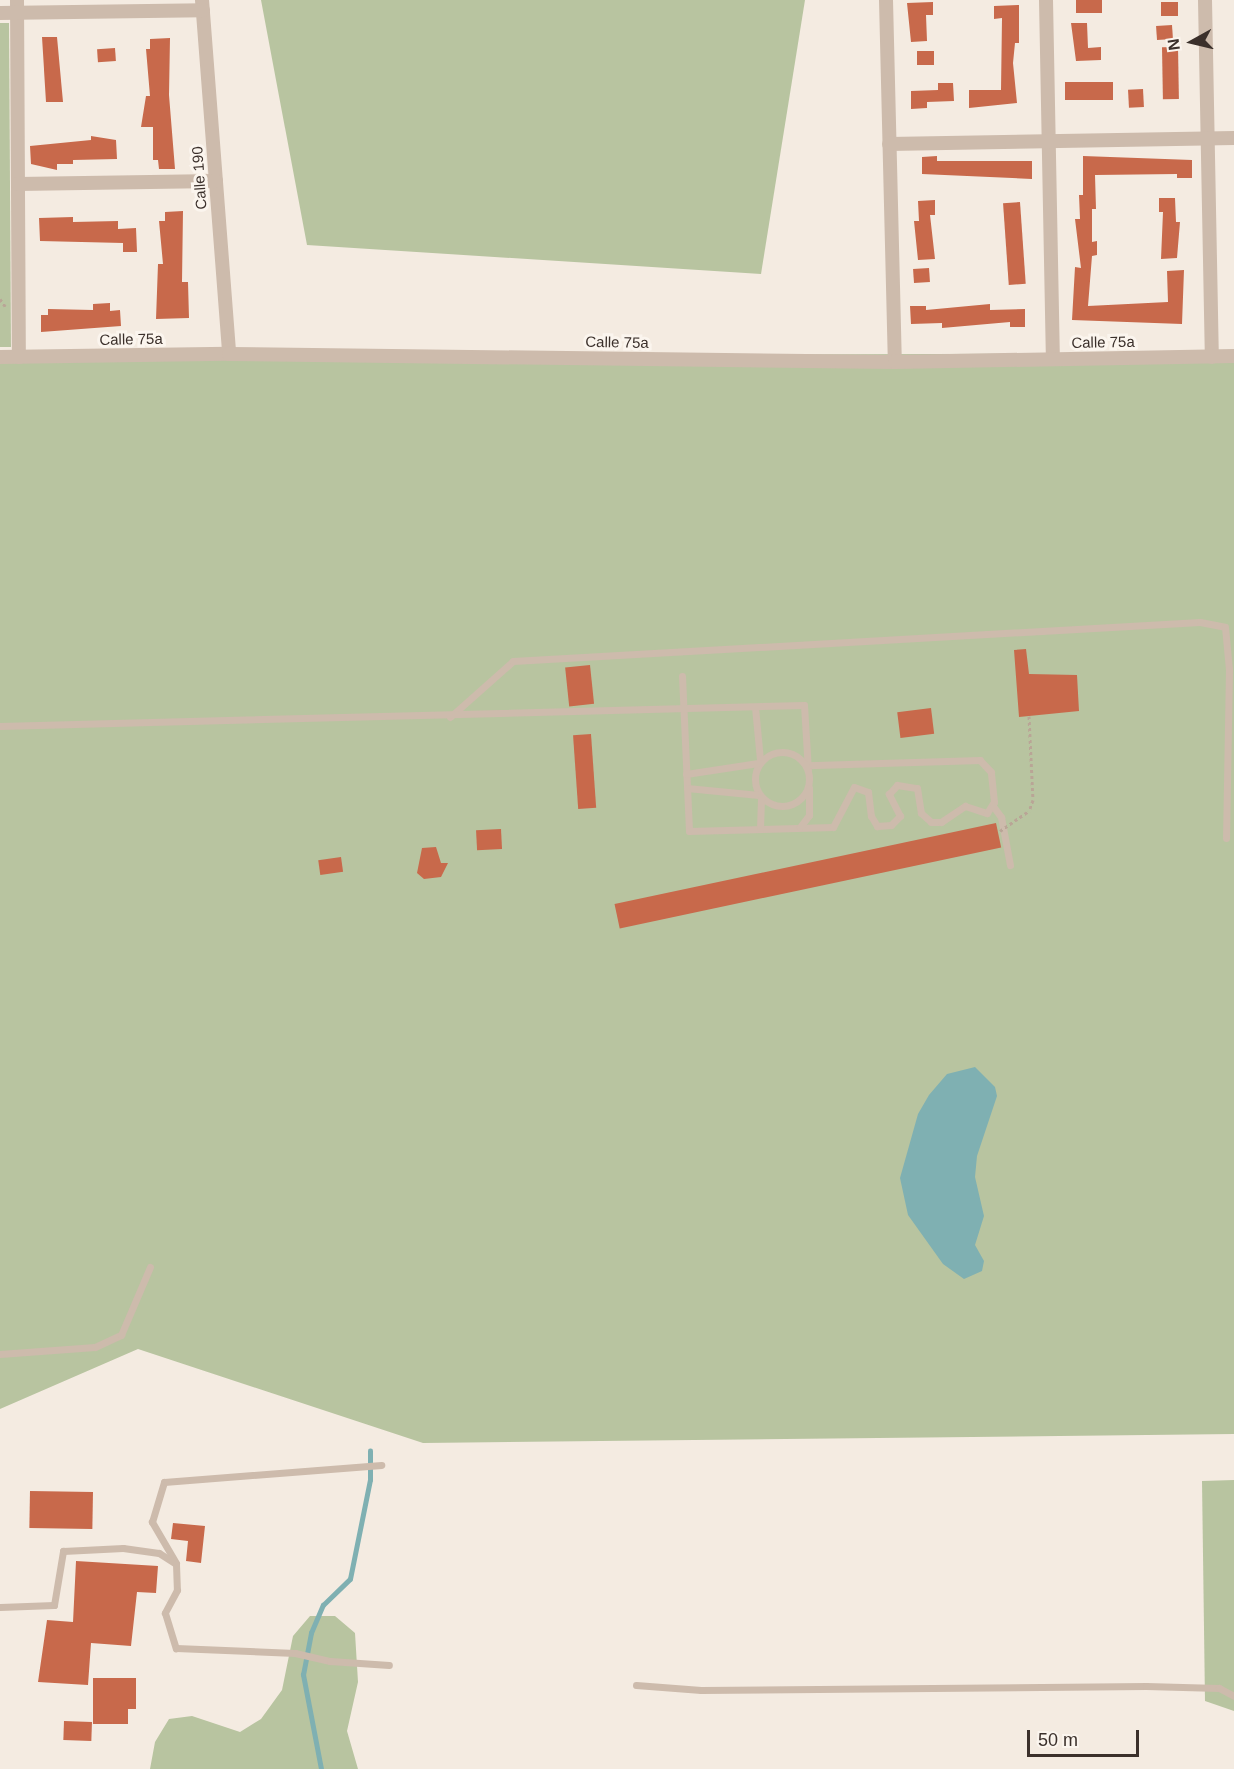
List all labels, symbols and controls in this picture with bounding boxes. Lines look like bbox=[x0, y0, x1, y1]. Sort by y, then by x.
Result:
north arrow bbox=[1162, 12, 1222, 72]
text: N bbox=[1164, 38, 1183, 51]
street label: Calle 190 bbox=[188, 146, 210, 210]
street label: Calle 75a bbox=[99, 329, 163, 349]
street label: Calle 75a bbox=[585, 332, 649, 352]
street label: Calle 75a bbox=[1071, 332, 1135, 352]
scale bar bbox=[1030, 1718, 1142, 1756]
text: 50 m bbox=[1038, 1730, 1078, 1750]

